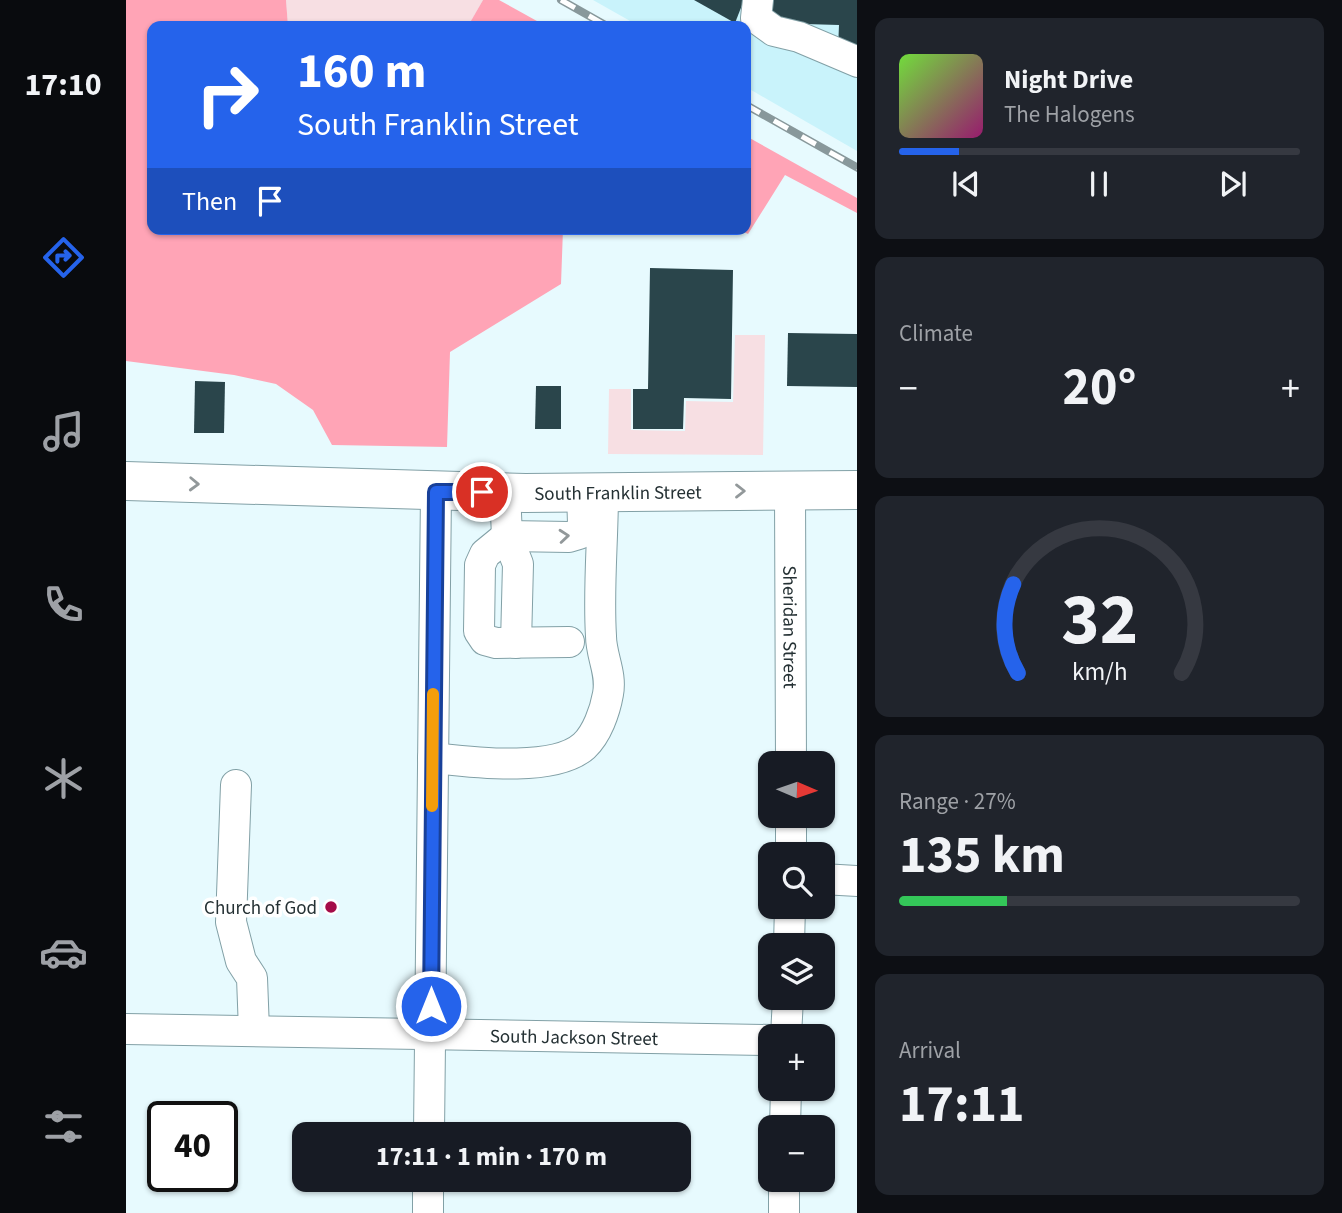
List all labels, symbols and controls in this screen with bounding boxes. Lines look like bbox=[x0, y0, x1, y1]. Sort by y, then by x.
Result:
text: 160 m bbox=[297, 37, 426, 107]
icon: right bbox=[182, 49, 273, 140]
text: Night Drive bbox=[1004, 61, 1133, 98]
text: 17:10 bbox=[24, 62, 102, 108]
text: The Halogens bbox=[1004, 98, 1135, 131]
text: South Franklin Street bbox=[297, 102, 579, 148]
icon: previous bbox=[947, 165, 985, 203]
icon: pause bbox=[1080, 165, 1118, 203]
icon: next bbox=[1214, 165, 1252, 203]
icon: arrive bbox=[251, 182, 289, 220]
text: Then bbox=[182, 183, 237, 220]
icon: directions bbox=[39, 233, 88, 282]
text: Climate bbox=[899, 317, 973, 350]
text: 20° bbox=[1063, 351, 1136, 425]
text: − bbox=[899, 362, 918, 416]
text: + bbox=[1281, 362, 1300, 416]
icon: music bbox=[39, 407, 88, 456]
pin bbox=[452, 462, 512, 522]
icon: arrive bbox=[463, 473, 501, 511]
one-way arrow bbox=[189, 476, 200, 491]
street label: South Franklin Street bbox=[534, 479, 702, 508]
one-way arrow bbox=[735, 483, 746, 499]
one-way arrow bbox=[559, 529, 570, 544]
street label: Sheridan Street bbox=[775, 565, 803, 689]
text: 32 bbox=[1061, 568, 1138, 672]
icon: phone bbox=[39, 580, 88, 629]
text: km/h bbox=[1072, 653, 1127, 689]
north arrow bbox=[758, 751, 835, 828]
map controls bbox=[758, 751, 835, 1192]
icon: climate bbox=[39, 754, 88, 803]
text: Range · 27% bbox=[899, 785, 1016, 818]
text: 135 km bbox=[899, 819, 1065, 893]
button: search bbox=[758, 842, 835, 919]
place label: Church of God bbox=[204, 895, 317, 922]
marker: Church of God bbox=[323, 899, 339, 915]
icon: car bbox=[39, 928, 88, 977]
button: layers bbox=[758, 933, 835, 1010]
position arrow bbox=[394, 969, 468, 1043]
street label: South Jackson Street bbox=[490, 1023, 659, 1053]
button: + bbox=[758, 1024, 835, 1101]
text: Arrival bbox=[899, 1034, 961, 1067]
text: 17:11 bbox=[899, 1068, 1024, 1142]
speed limit sign: 40 bbox=[147, 1101, 238, 1192]
icon: filters bbox=[39, 1102, 88, 1151]
button: − bbox=[758, 1115, 835, 1192]
text: 17:11 · 1 min · 170 m bbox=[376, 1138, 607, 1175]

